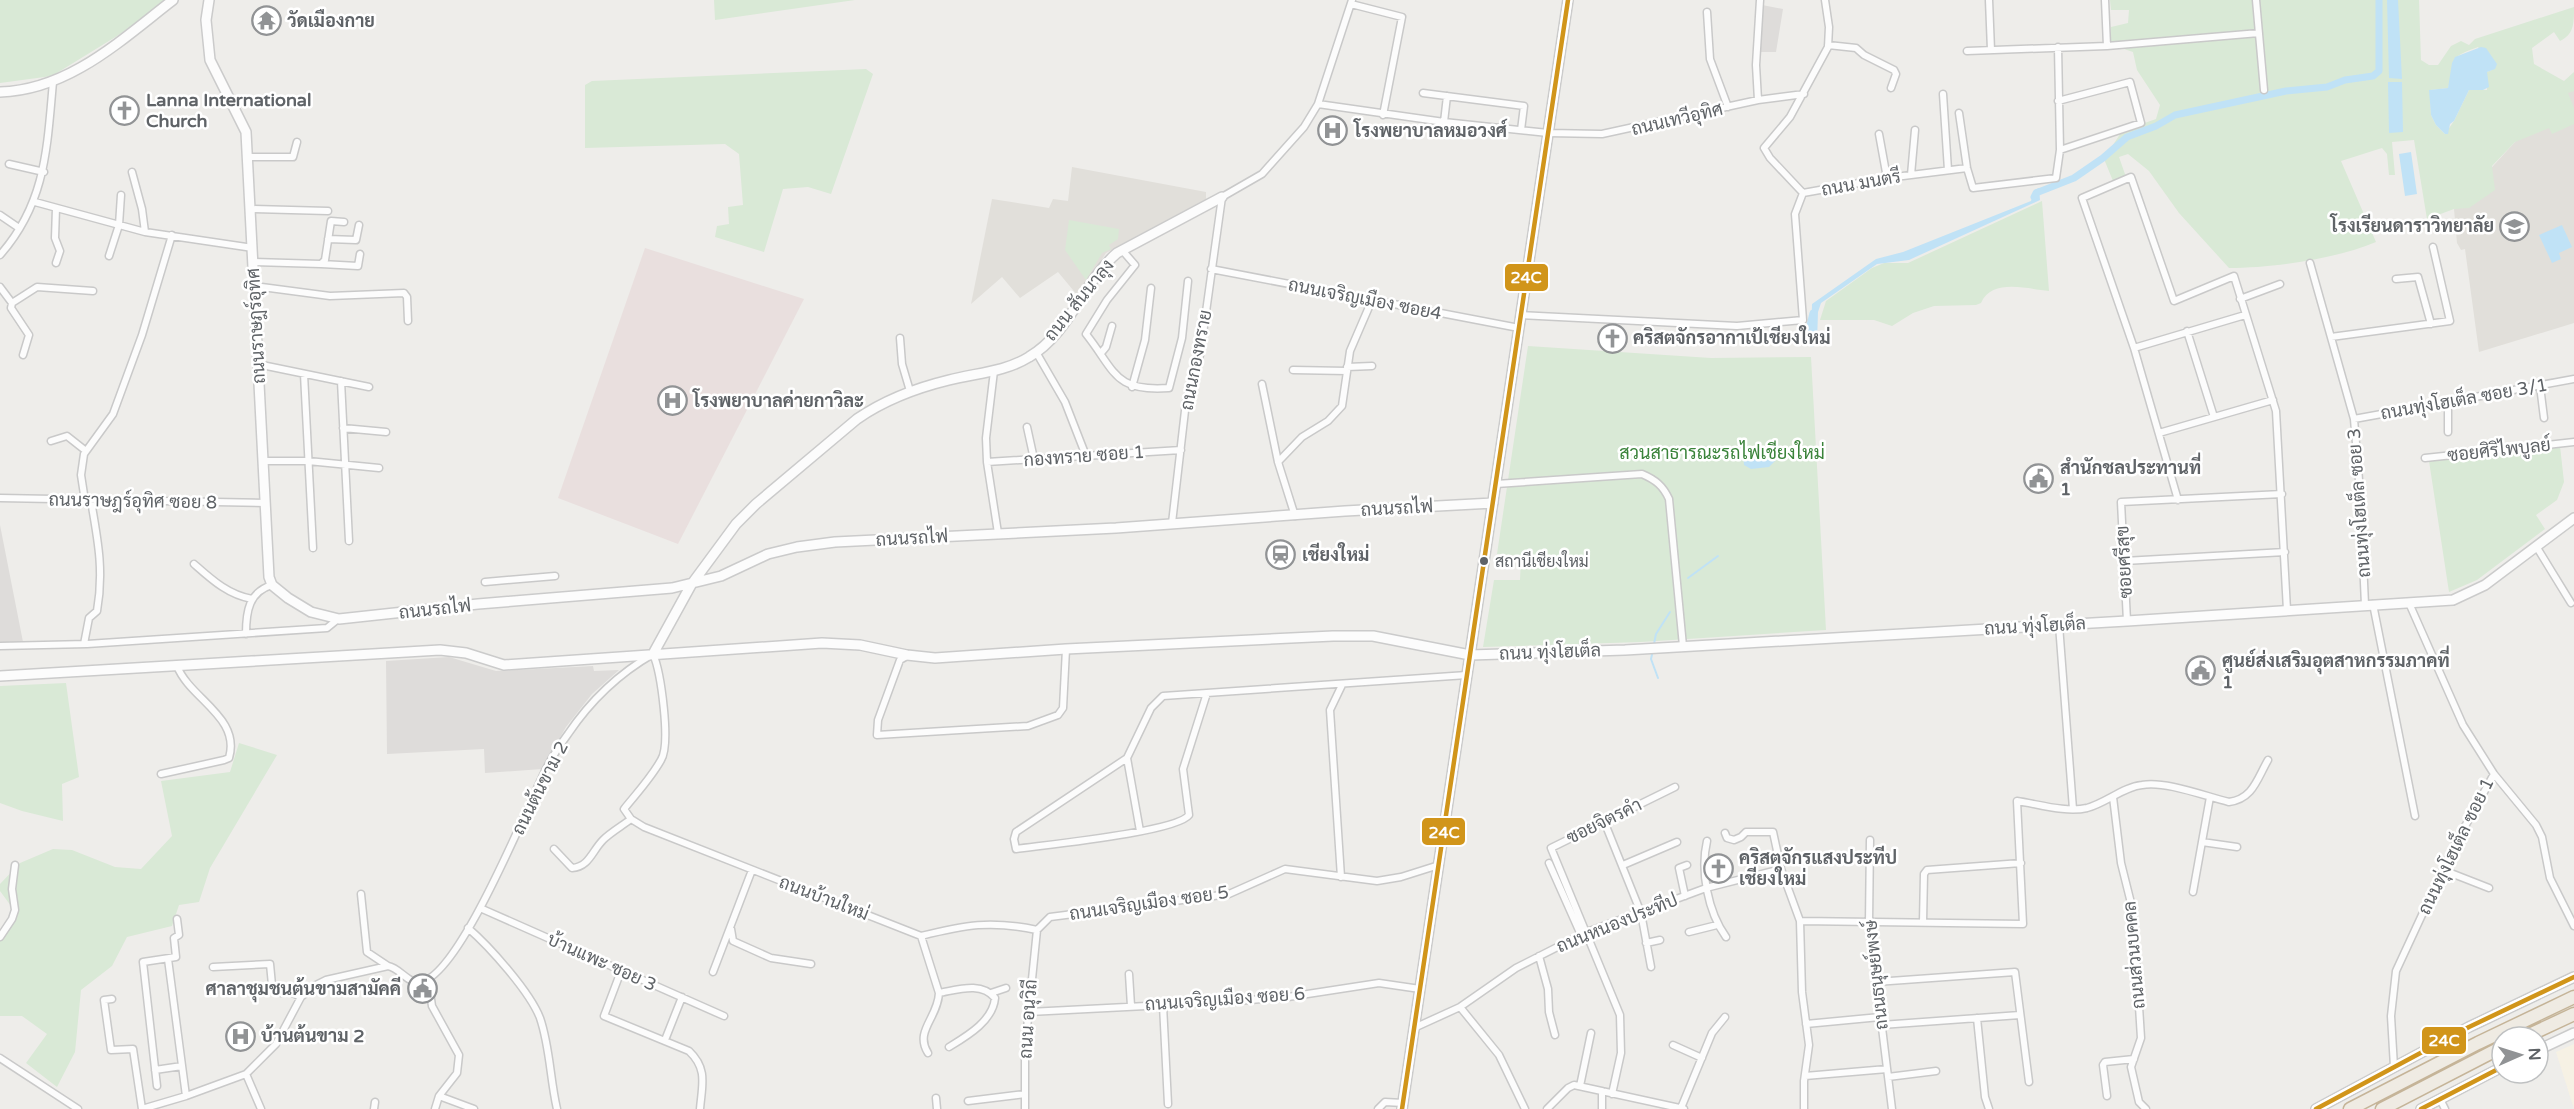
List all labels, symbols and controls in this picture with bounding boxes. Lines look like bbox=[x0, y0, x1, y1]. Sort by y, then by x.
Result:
temple icon: วัดเมืองกาย bbox=[250, 5, 282, 37]
place label: วัดเมืองกาย bbox=[287, 9, 375, 32]
place label: Lanna International Church bbox=[146, 89, 311, 132]
church icon: Lanna International Church bbox=[109, 94, 141, 126]
street label: ถนนเทวีอุทิศ bbox=[1629, 96, 1725, 141]
hospital icon: โรงพยาบาลหมอวงศ์ bbox=[1317, 115, 1349, 147]
place label: โรงพยาบาลหมอวงศ์ bbox=[1353, 118, 1508, 142]
street label: ถนน มนตรี bbox=[1819, 163, 1903, 201]
school or university icon: โรงเรียนดาราวิทยาลัย bbox=[2499, 210, 2531, 242]
place label: โรงเรียนดาราวิทยาลัย bbox=[2330, 213, 2494, 237]
street label: ถนน สันนาลุง bbox=[1039, 255, 1119, 346]
line badge: 24C bbox=[1504, 263, 1549, 292]
street label: ถนนราษฎร์อุทิศ bbox=[240, 267, 271, 385]
text: 24C bbox=[1510, 268, 1542, 288]
street label: ถนนเจริญเมือง ซอย4 bbox=[1286, 272, 1444, 325]
street label: ถนนกองทราย bbox=[1175, 308, 1217, 412]
church icon: คริสตจักรอากาเป้เชียงใหม่ bbox=[1596, 322, 1628, 354]
place label: คริสตจักรอากาเป้เชียงใหม่ bbox=[1633, 325, 1831, 349]
street label: ถนนทุ่งโฮเต็ล ซอย 3/1 bbox=[2378, 371, 2549, 426]
hospital icon: โรงพยาบาลค่ายกาวิละ bbox=[656, 385, 688, 417]
place label: โรงพยาบาลค่ายกาวิละ bbox=[692, 388, 864, 412]
street label: ถนนทุ่งโฮเต็ล ซอย 3 bbox=[2340, 427, 2376, 579]
street label: ซอยศิริไพบูลย์ bbox=[2446, 432, 2552, 468]
park label: สวนสาธารณะรถไฟเชียงใหม่ bbox=[1619, 440, 1825, 464]
street label: กองทราย ซอย 1 bbox=[1023, 441, 1145, 471]
place label: สำนักชลประทานที่ 1 bbox=[2060, 452, 2201, 500]
public building icon: สำนักชลประทานที่ 1 bbox=[2023, 462, 2055, 494]
street label: ถนนราษฎร์อุทิศ ซอย 8 bbox=[49, 487, 218, 514]
street label: ถนนรถไฟ bbox=[1360, 493, 1434, 521]
street label: ถนนรถไฟ bbox=[875, 523, 949, 551]
street label: ซอยศรีสุข bbox=[2109, 525, 2138, 599]
station icon: เชียงใหม่ bbox=[1265, 539, 1297, 571]
place label: เชียงใหม่ bbox=[1302, 542, 1369, 566]
place label: สถานีเชียงใหม่ bbox=[1495, 550, 1589, 572]
marker: สถานีเชียงใหม่ bbox=[1478, 555, 1490, 567]
street label: ถนนรถไฟ bbox=[398, 592, 472, 624]
street label: ถนน ทุ่งโฮเต็ล bbox=[1983, 609, 2087, 641]
street label: ถนน ทุ่งโฮเต็ล bbox=[1499, 636, 1601, 666]
place label: ศูนย์ส่งเสริมอุตสาหกรรมภาคที่ 1 bbox=[2222, 645, 2450, 693]
public building icon: ศูนย์ส่งเสริมอุตสาหกรรมภาคที่ 1 bbox=[2185, 655, 2217, 687]
street label: ถนนต้นขาม 2 bbox=[506, 737, 573, 839]
street label: ถนนทุ่งโฮเต็ล ซอย 1 bbox=[2411, 772, 2500, 919]
street label: ซอยจิตรคำ bbox=[1563, 793, 1645, 849]
line badge: 24C bbox=[1421, 817, 1466, 846]
text: 24C bbox=[1428, 823, 1460, 843]
place label: คริสตจักรแสงประทีป เชียงใหม่ bbox=[1739, 845, 1897, 890]
church icon: คริสตจักรแสงประทีป เชียงใหม่ bbox=[1702, 852, 1734, 884]
street label: ถนนบ้านใหม่ bbox=[776, 869, 873, 925]
street label: ถนนเจริญเมือง ซอย 5 bbox=[1068, 880, 1230, 925]
street label: ถนนหนองประทีป bbox=[1552, 887, 1681, 957]
street label: ถนนส่วนบคคล bbox=[2117, 900, 2150, 1010]
street label: ถนนธนุษย์พงษ์ bbox=[1857, 918, 1894, 1031]
street label: บ้านแพะ ซอย 3 bbox=[544, 927, 661, 996]
public building icon: ศาลาชุมชนต้นขามสามัคคี bbox=[406, 973, 438, 1005]
place label: ศาลาชุมชนต้นขามสามัคคี bbox=[205, 976, 401, 1003]
street label: ถนน อนุวิถี bbox=[1012, 978, 1043, 1060]
street label: ถนนเจริญเมือง ซอย 6 bbox=[1144, 981, 1306, 1016]
hospital icon: บ้านต้นขาม 2 bbox=[224, 1020, 256, 1052]
place label: บ้านต้นขาม 2 bbox=[261, 1024, 364, 1047]
north arrow bbox=[2490, 1025, 2550, 1085]
line badge: 24C bbox=[2421, 1026, 2467, 1055]
text: 24C bbox=[2428, 1031, 2460, 1051]
text: N bbox=[2524, 1047, 2544, 1061]

